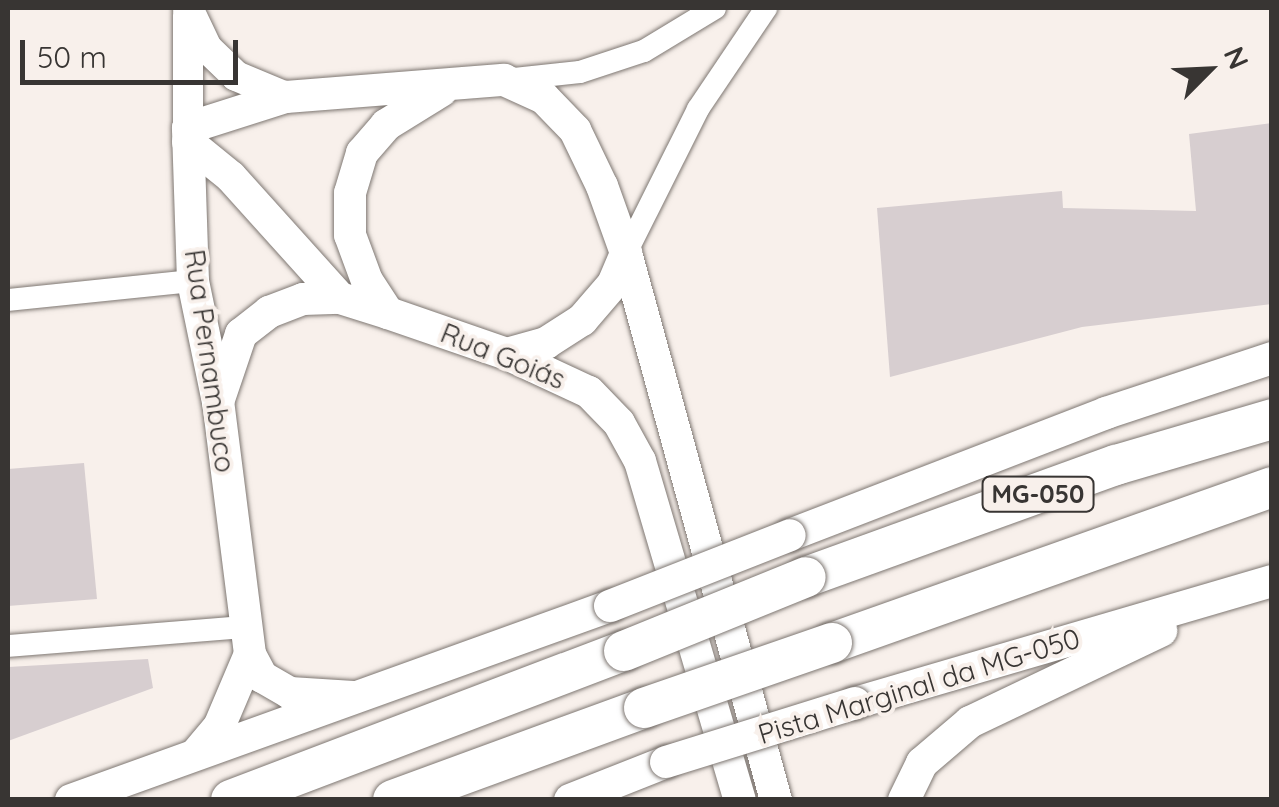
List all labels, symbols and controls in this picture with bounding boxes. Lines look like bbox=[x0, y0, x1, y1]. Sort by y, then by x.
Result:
scale bar bbox=[25, 20, 242, 82]
north arrow bbox=[1159, 20, 1259, 120]
text: 50 m bbox=[37, 38, 107, 76]
text: N bbox=[1217, 41, 1257, 74]
street label: Rua Pernambuco bbox=[178, 247, 242, 475]
street label: Rua Goiás bbox=[436, 316, 570, 396]
road number: MG-050 bbox=[980, 474, 1096, 514]
street label: Pista Marginal da MG-050 bbox=[754, 621, 1084, 751]

